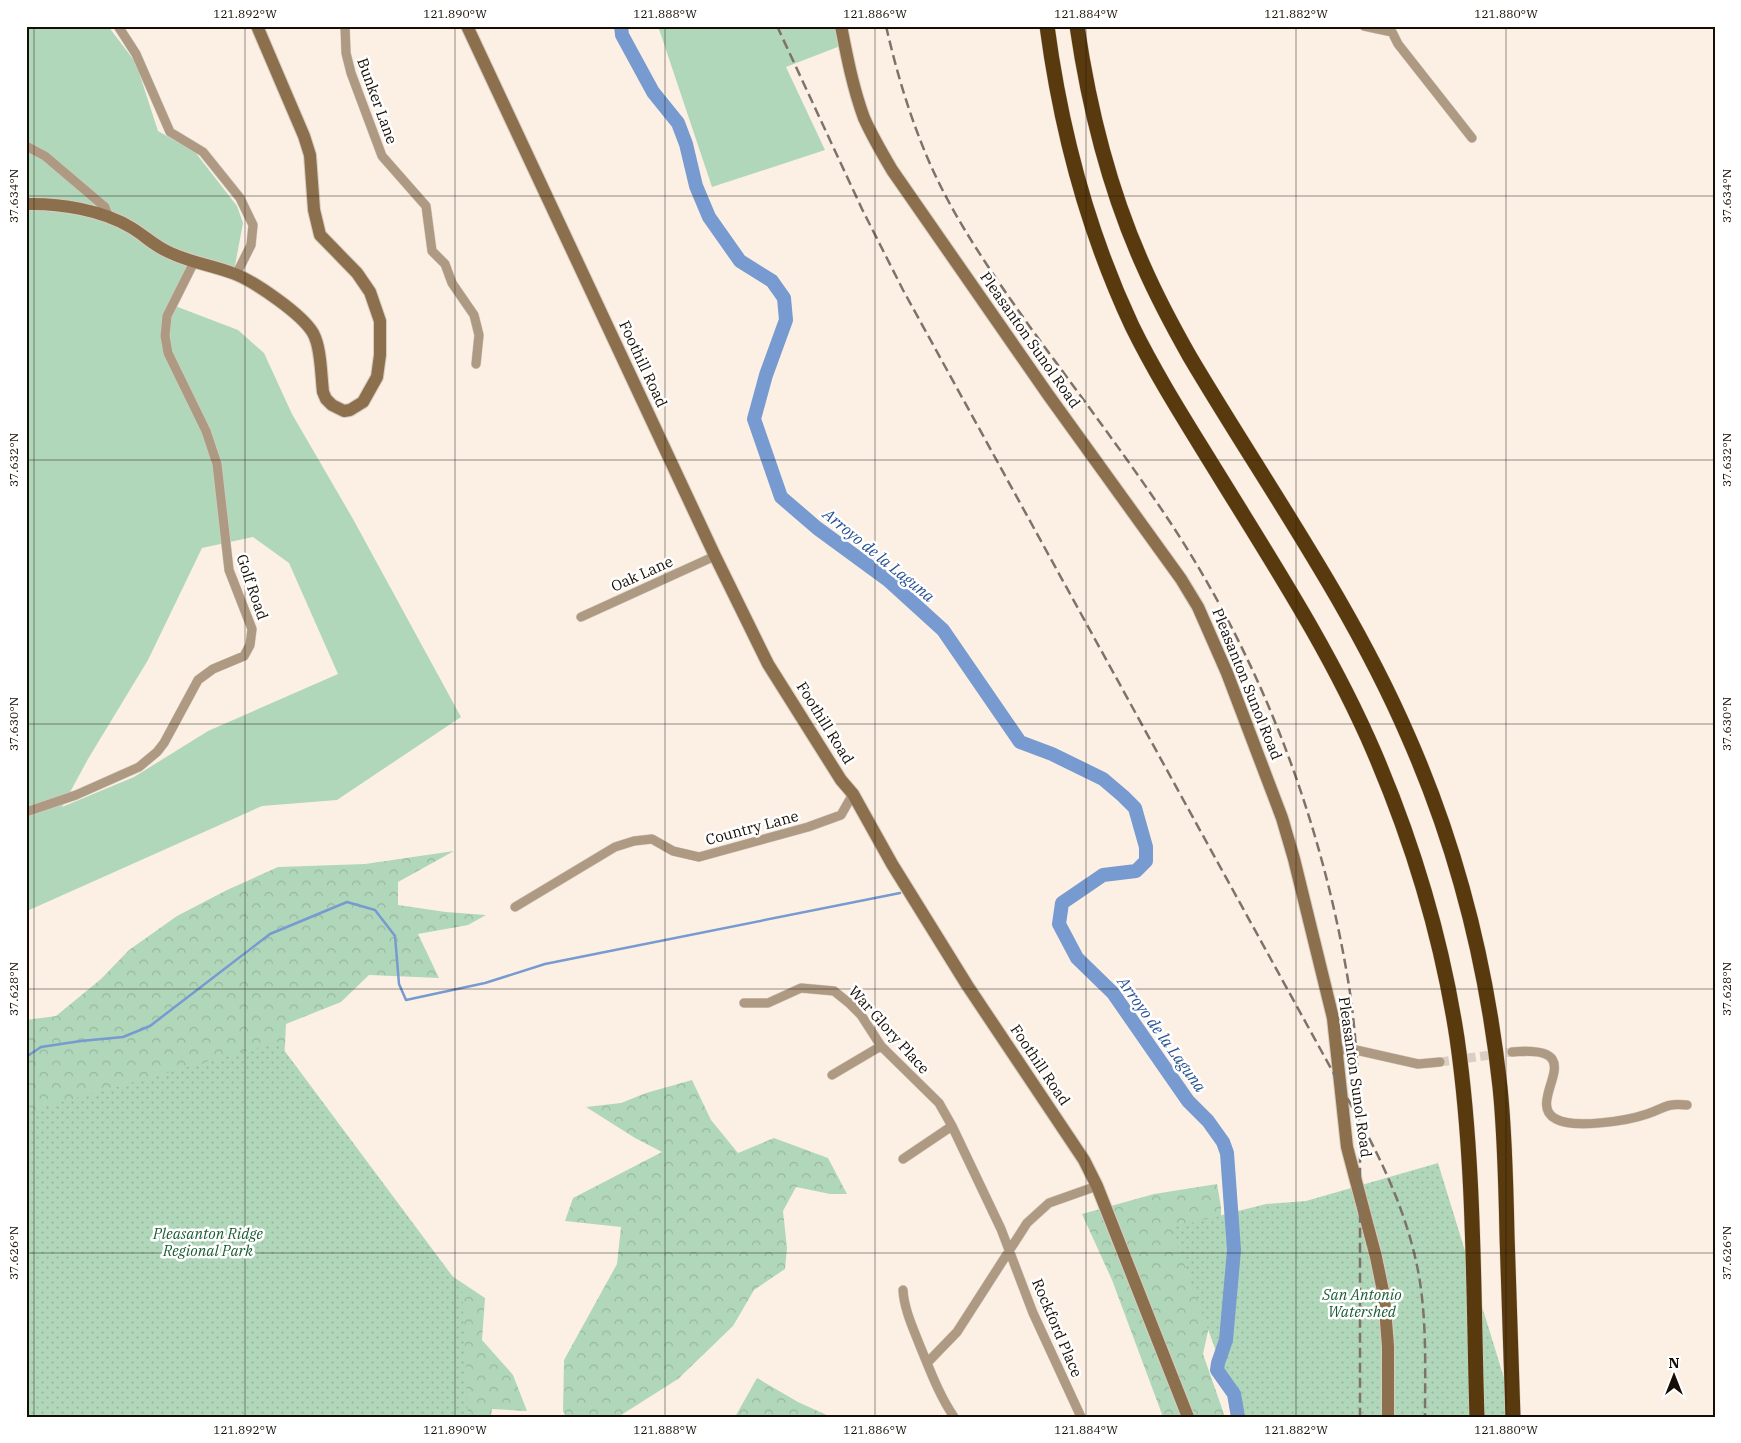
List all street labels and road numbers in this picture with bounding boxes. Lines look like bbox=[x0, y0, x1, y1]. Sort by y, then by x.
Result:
street label: Bunker Lane bbox=[353, 55, 402, 146]
street label: Pleasanton Sunol Road bbox=[976, 268, 1085, 412]
street label: Foothill Road bbox=[615, 317, 672, 410]
street label: Oak Lane bbox=[608, 551, 676, 596]
street label: Golf Road bbox=[232, 552, 273, 622]
street label: Pleasanton Sunol Road bbox=[1208, 605, 1287, 763]
street label: Foothill Road bbox=[793, 678, 858, 767]
street label: Country Lane bbox=[703, 806, 800, 849]
street label: War Glory Place bbox=[845, 982, 934, 1078]
street label: Pleasanton Sunol Road bbox=[1335, 995, 1376, 1159]
street label: Foothill Road bbox=[1006, 1021, 1074, 1109]
street label: Rockford Place bbox=[1028, 1276, 1087, 1380]

